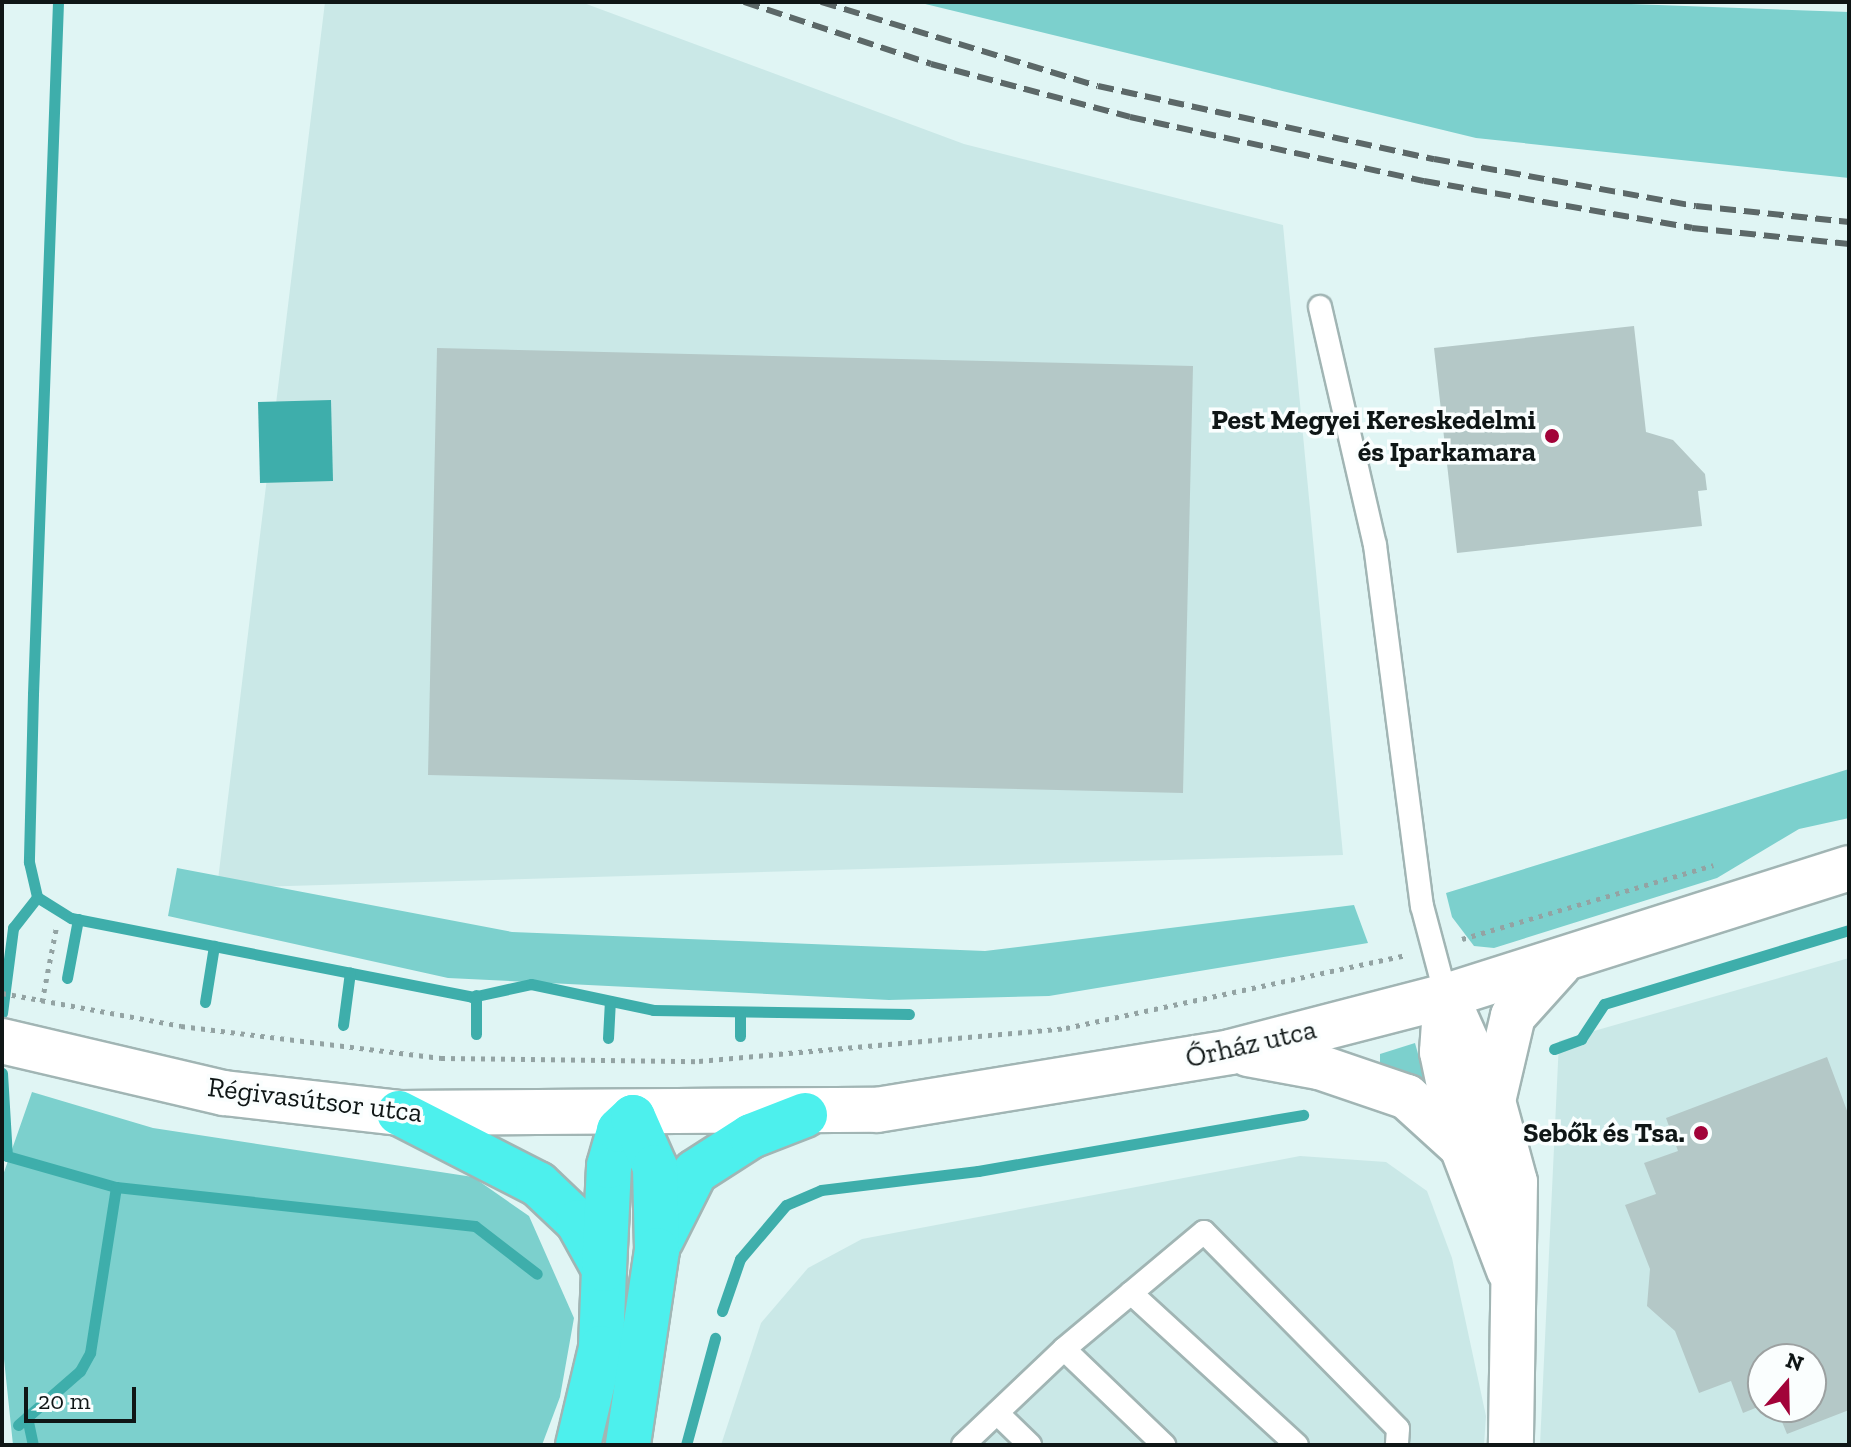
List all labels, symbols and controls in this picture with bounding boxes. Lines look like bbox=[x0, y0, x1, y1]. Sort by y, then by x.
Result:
place label: Pest Megyei Kereskedelmi és Iparkamara bbox=[1211, 403, 1536, 469]
marker: Pest Megyei Kereskedelmi és Iparkamara bbox=[1543, 427, 1561, 445]
street label: Őrház utca bbox=[1182, 1013, 1320, 1075]
street label: Régivasútsor utca bbox=[206, 1070, 424, 1130]
place label: Sebők és Tsa. bbox=[1523, 1116, 1685, 1150]
marker: Sebők és Tsa. bbox=[1692, 1124, 1710, 1142]
north arrow bbox=[1747, 1343, 1827, 1423]
text: N bbox=[1782, 1346, 1807, 1377]
scale bar bbox=[28, 1371, 140, 1421]
text: 20 m bbox=[38, 1386, 90, 1415]

